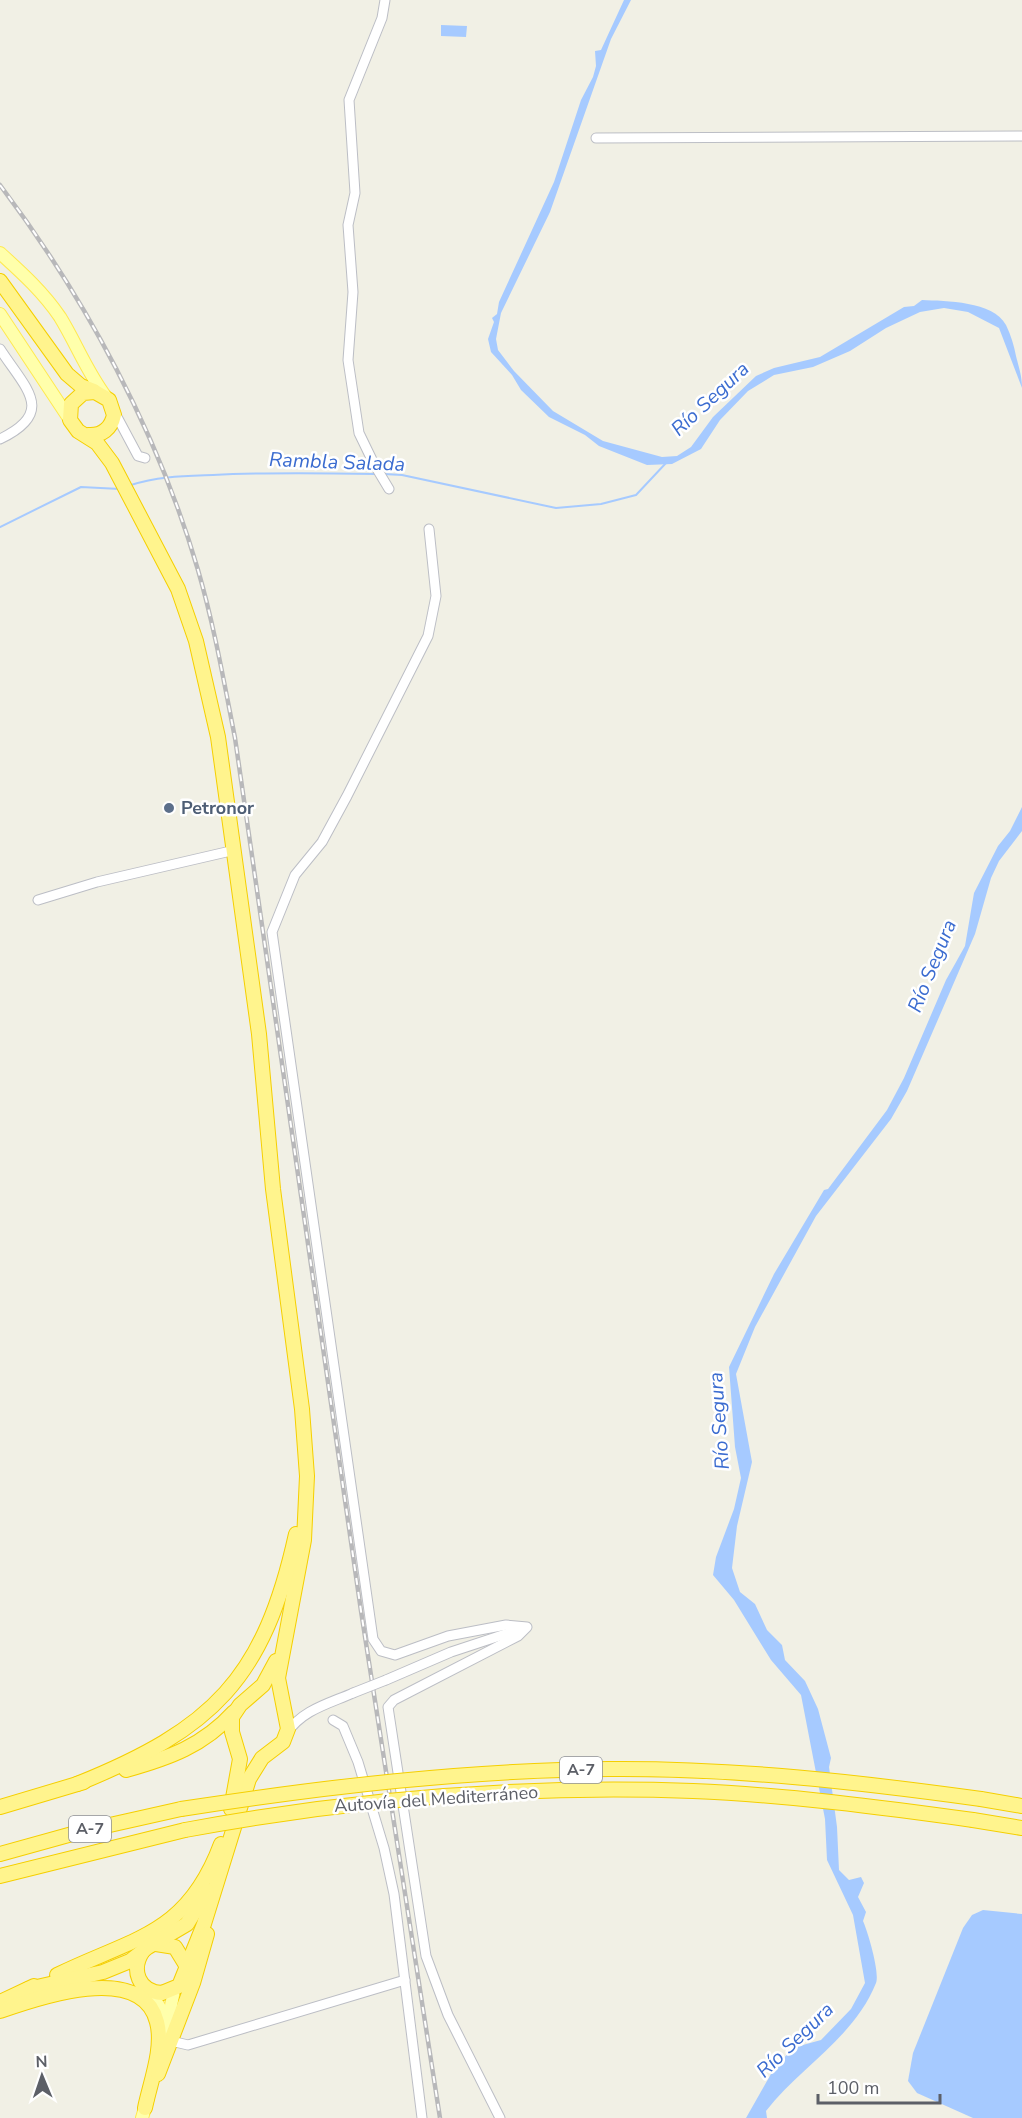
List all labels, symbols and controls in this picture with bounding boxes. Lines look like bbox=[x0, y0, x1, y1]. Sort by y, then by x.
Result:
water label: Río Segura bbox=[665, 356, 755, 442]
water label: Rambla Salada bbox=[269, 446, 405, 478]
place label: Petronor bbox=[181, 796, 254, 820]
marker: Petronor bbox=[162, 801, 176, 815]
water label: Río Segura bbox=[901, 916, 963, 1016]
water label: Río Segura bbox=[702, 1371, 736, 1471]
road number: A-7 bbox=[560, 1757, 602, 1783]
street label: Autovía del Mediterráneo bbox=[333, 1780, 539, 1818]
road number: A-7 bbox=[69, 1816, 111, 1842]
water label: Río Segura bbox=[750, 1996, 840, 2084]
north arrow bbox=[12, 2046, 72, 2106]
text: N bbox=[35, 2051, 48, 2073]
scale bar bbox=[818, 2067, 940, 2105]
text: 100 m bbox=[827, 2076, 879, 2100]

